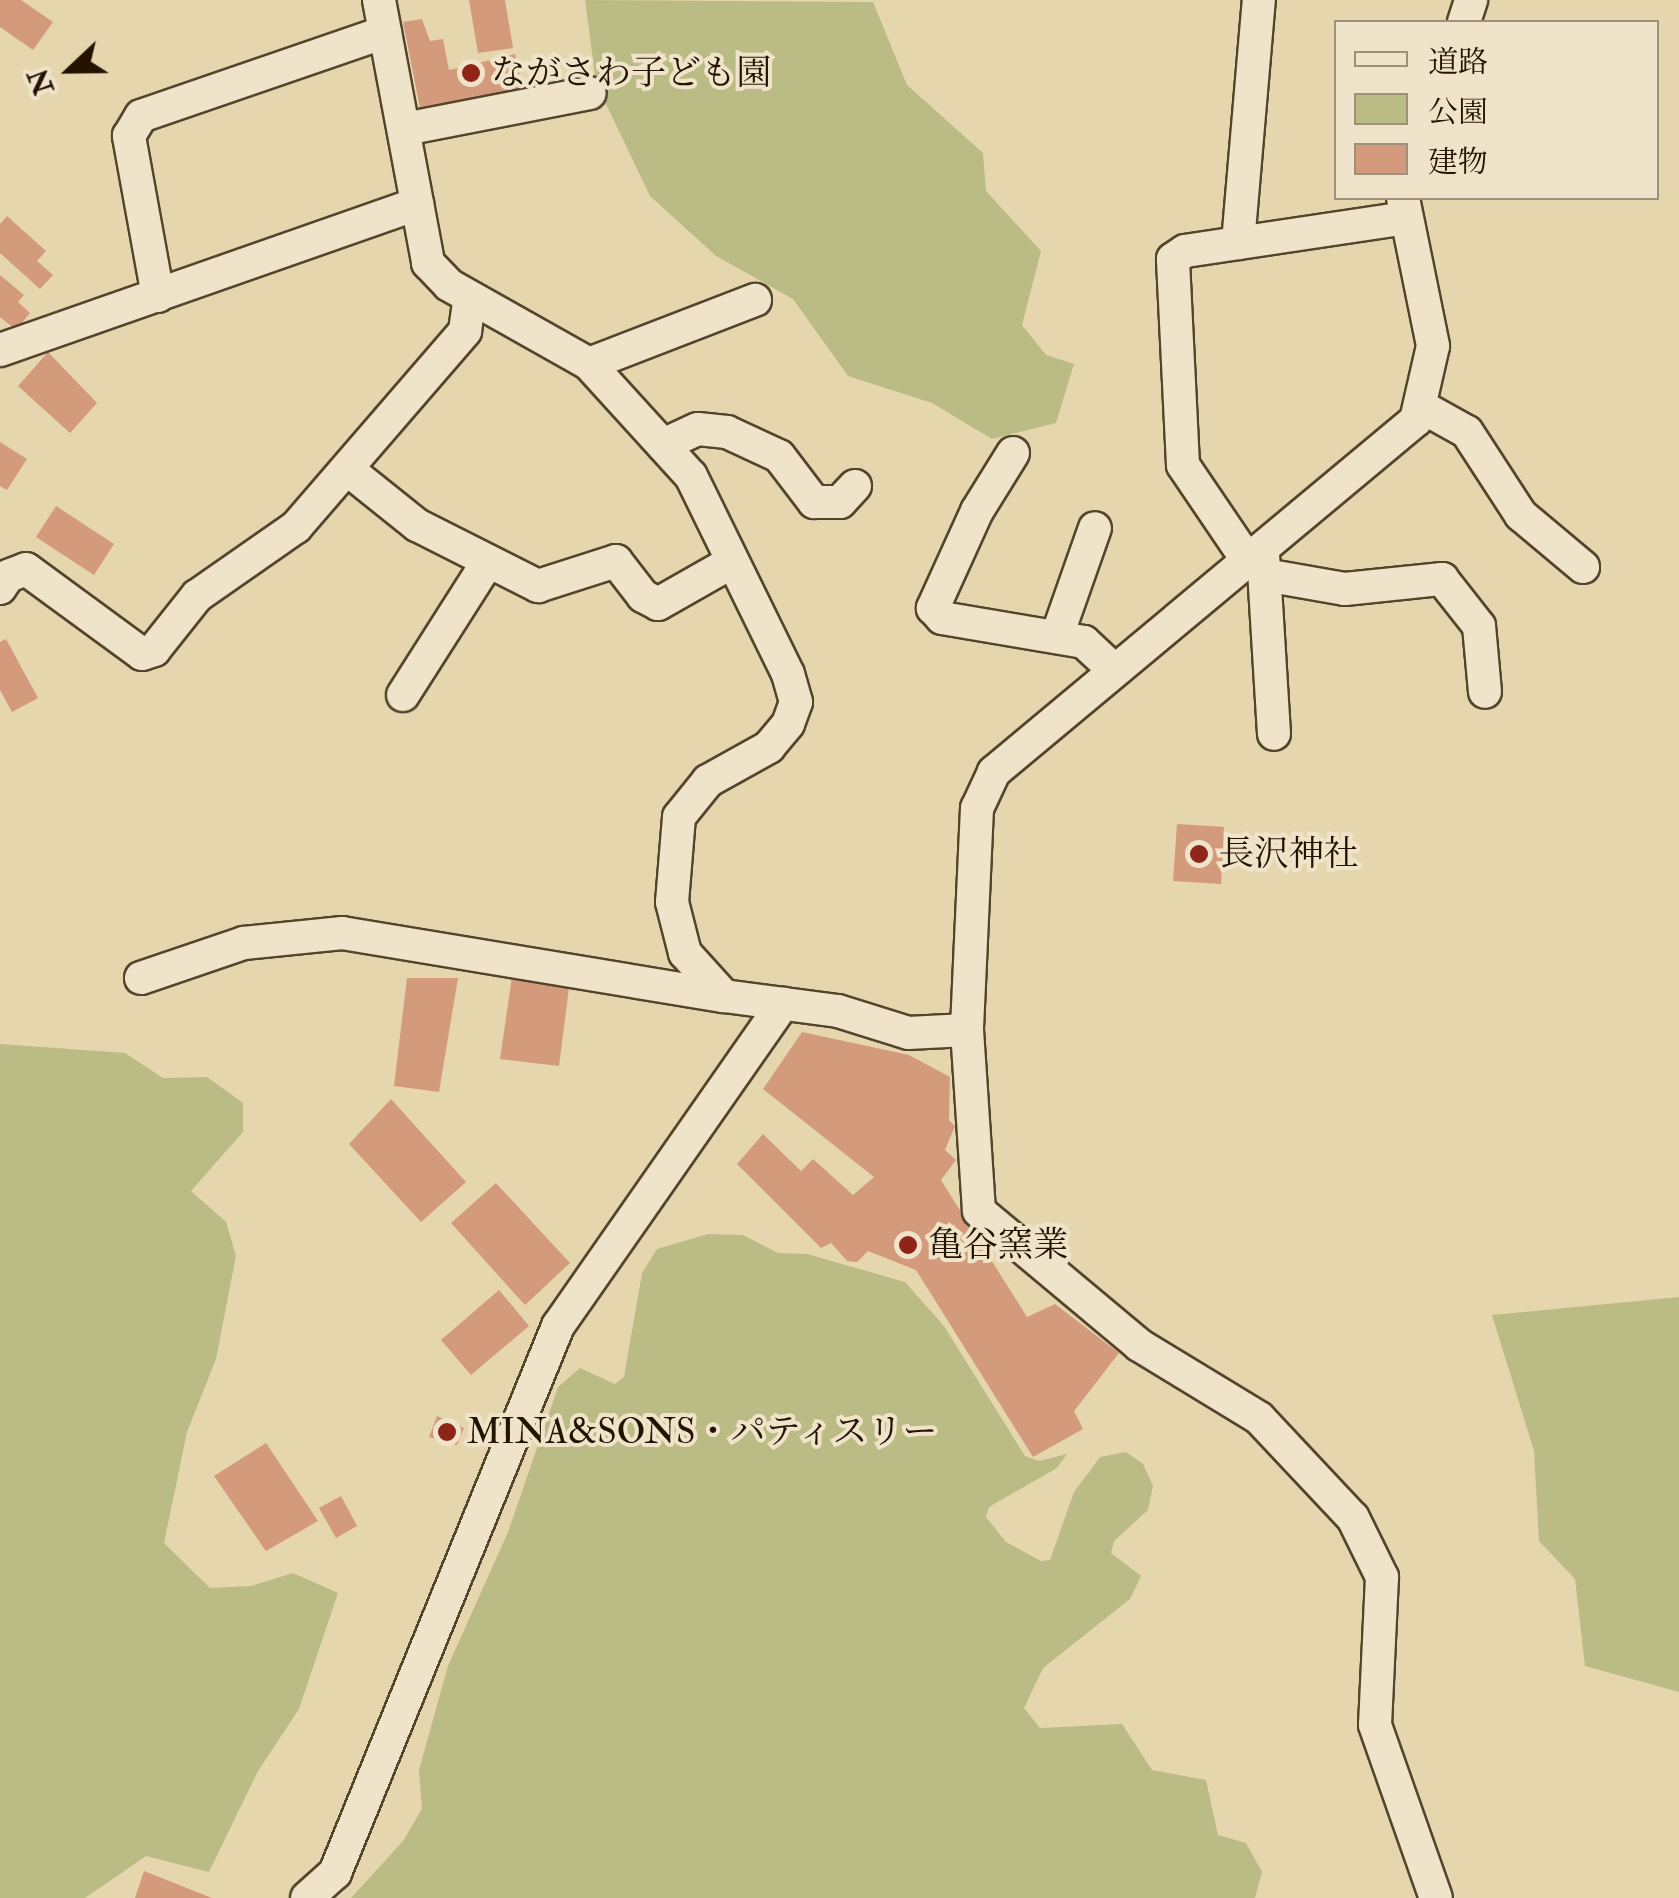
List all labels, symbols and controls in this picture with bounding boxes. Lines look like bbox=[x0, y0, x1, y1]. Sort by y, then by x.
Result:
north arrow bbox=[20, 20, 120, 120]
legend bbox=[1334, 20, 1659, 200]
text: 道路 bbox=[1428, 44, 1488, 81]
place label: ながさわ子ども園 bbox=[491, 52, 771, 94]
marker: ながさわ子ども園 bbox=[460, 62, 482, 84]
text: N bbox=[21, 63, 63, 100]
text: 公園 bbox=[1428, 94, 1488, 131]
text: 建物 bbox=[1428, 144, 1488, 181]
place label: 長沢神社 bbox=[1219, 833, 1359, 875]
marker: 長沢神社 bbox=[1188, 843, 1210, 865]
place label: 亀谷窯業 bbox=[928, 1224, 1068, 1266]
marker: 亀谷窯業 bbox=[897, 1234, 919, 1256]
place label: MINA&SONS・パティスリー bbox=[467, 1411, 940, 1453]
marker: MINA&SONS・パティスリー bbox=[436, 1421, 458, 1443]

